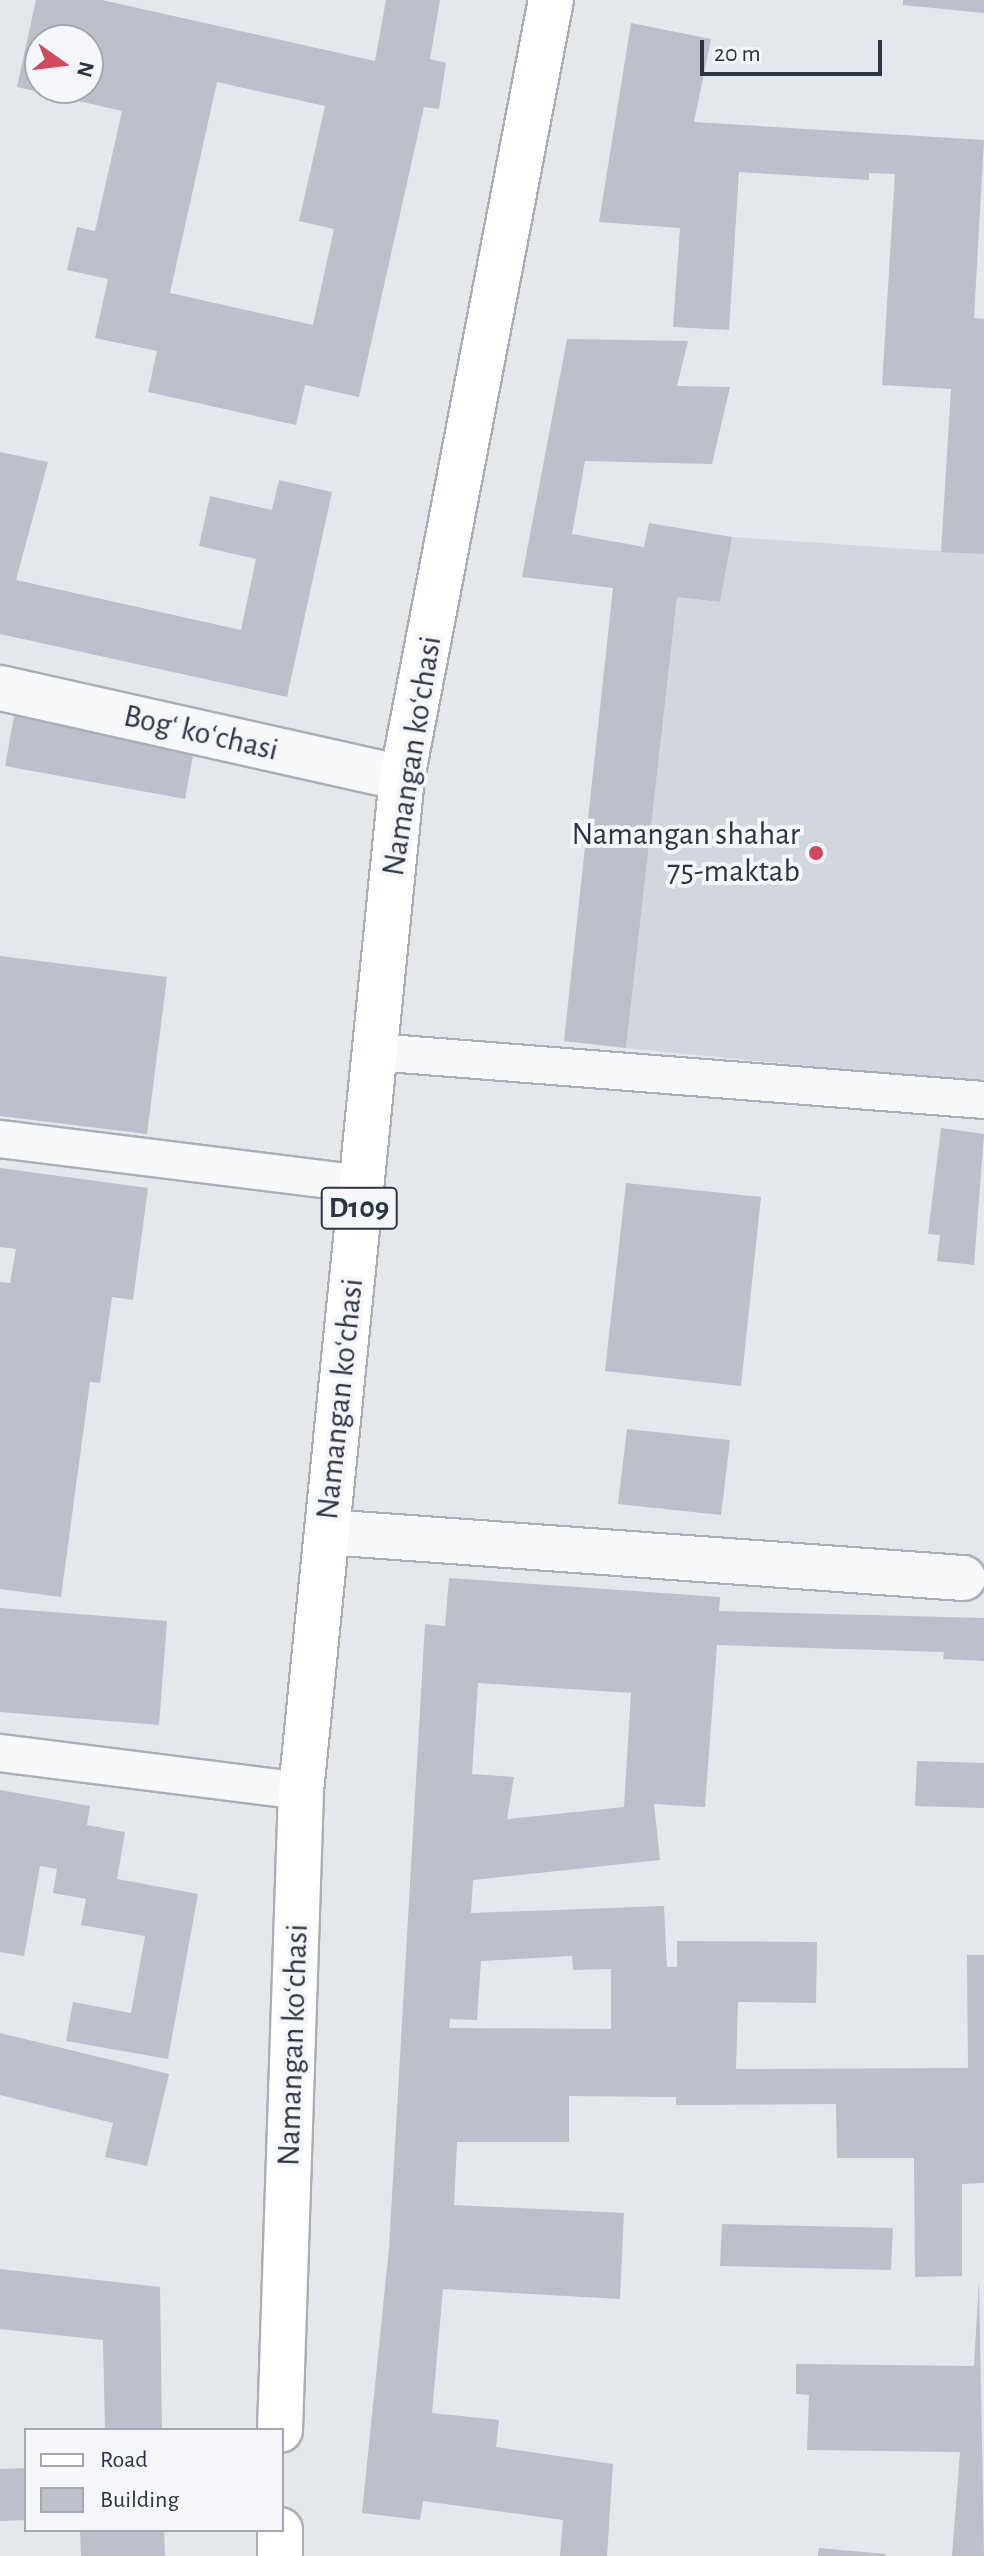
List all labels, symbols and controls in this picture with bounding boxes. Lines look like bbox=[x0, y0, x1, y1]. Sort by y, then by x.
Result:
north arrow bbox=[24, 24, 104, 104]
scale bar bbox=[704, 24, 886, 74]
text: 20 m bbox=[714, 42, 761, 66]
text: N bbox=[73, 59, 98, 79]
street label: Namangan koʻchasi bbox=[374, 633, 450, 879]
street label: Bogʻ koʻchasi bbox=[120, 697, 282, 769]
place label: Namangan shahar 75-maktab bbox=[572, 816, 800, 891]
marker: Namangan shahar 75-maktab bbox=[807, 844, 825, 862]
road number: D109 bbox=[319, 1182, 399, 1234]
street label: Namangan koʻchasi bbox=[308, 1277, 372, 1521]
street label: Namangan koʻchasi bbox=[270, 1923, 316, 2167]
legend bbox=[24, 2428, 284, 2532]
text: Road bbox=[100, 2448, 148, 2472]
text: Building bbox=[100, 2488, 179, 2512]

